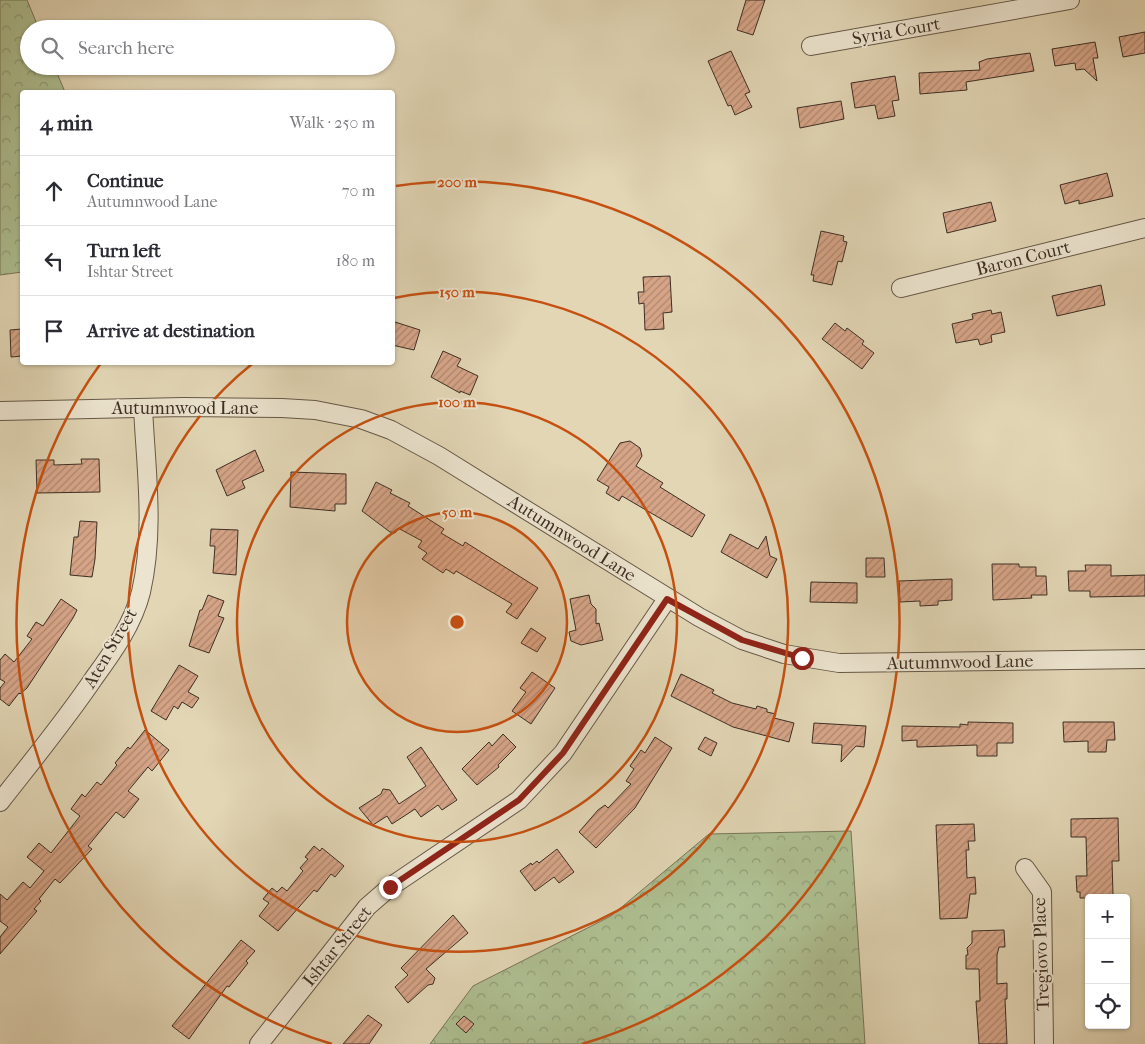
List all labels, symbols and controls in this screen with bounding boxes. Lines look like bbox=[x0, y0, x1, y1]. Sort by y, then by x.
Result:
street label: Syria Court bbox=[850, 13, 942, 50]
search box bbox=[20, 20, 395, 75]
icon: search bbox=[38, 34, 66, 62]
text: Search here bbox=[78, 37, 174, 59]
text: 4 min bbox=[40, 111, 93, 135]
text: Walk · 250 m bbox=[290, 113, 375, 132]
text: Continue bbox=[87, 170, 163, 192]
text: 200 m bbox=[437, 173, 477, 191]
icon: ahead bbox=[40, 177, 68, 205]
text: 70 m bbox=[342, 181, 375, 200]
text: Autumnwood Lane bbox=[87, 192, 217, 211]
street label: Baron Court bbox=[974, 237, 1073, 280]
text: Turn left bbox=[87, 240, 161, 262]
icon: left bbox=[40, 247, 68, 275]
text: 180 m bbox=[336, 251, 375, 270]
text: Ishtar Street bbox=[87, 262, 174, 281]
text: 150 m bbox=[439, 283, 475, 301]
icon: arrive bbox=[40, 317, 68, 345]
text: Arrive at destination bbox=[87, 320, 255, 342]
text: 100 m bbox=[438, 393, 476, 411]
street label: Autumnwood Lane bbox=[111, 398, 258, 419]
street label: Autumnwood Lane bbox=[503, 490, 640, 586]
text: 50 m bbox=[442, 503, 473, 521]
street label: Aten Street bbox=[79, 604, 142, 693]
centre of rings bbox=[448, 613, 466, 631]
route start bbox=[791, 647, 814, 670]
street label: Autumnwood Lane bbox=[885, 651, 1034, 674]
route end bbox=[379, 876, 402, 899]
map controls bbox=[1085, 894, 1130, 1029]
button: + bbox=[1085, 894, 1130, 939]
street label: Tregiovo Place bbox=[1029, 897, 1054, 1011]
street label: Ishtar Street bbox=[299, 901, 377, 991]
button: − bbox=[1085, 939, 1130, 984]
button: locate bbox=[1085, 984, 1130, 1029]

